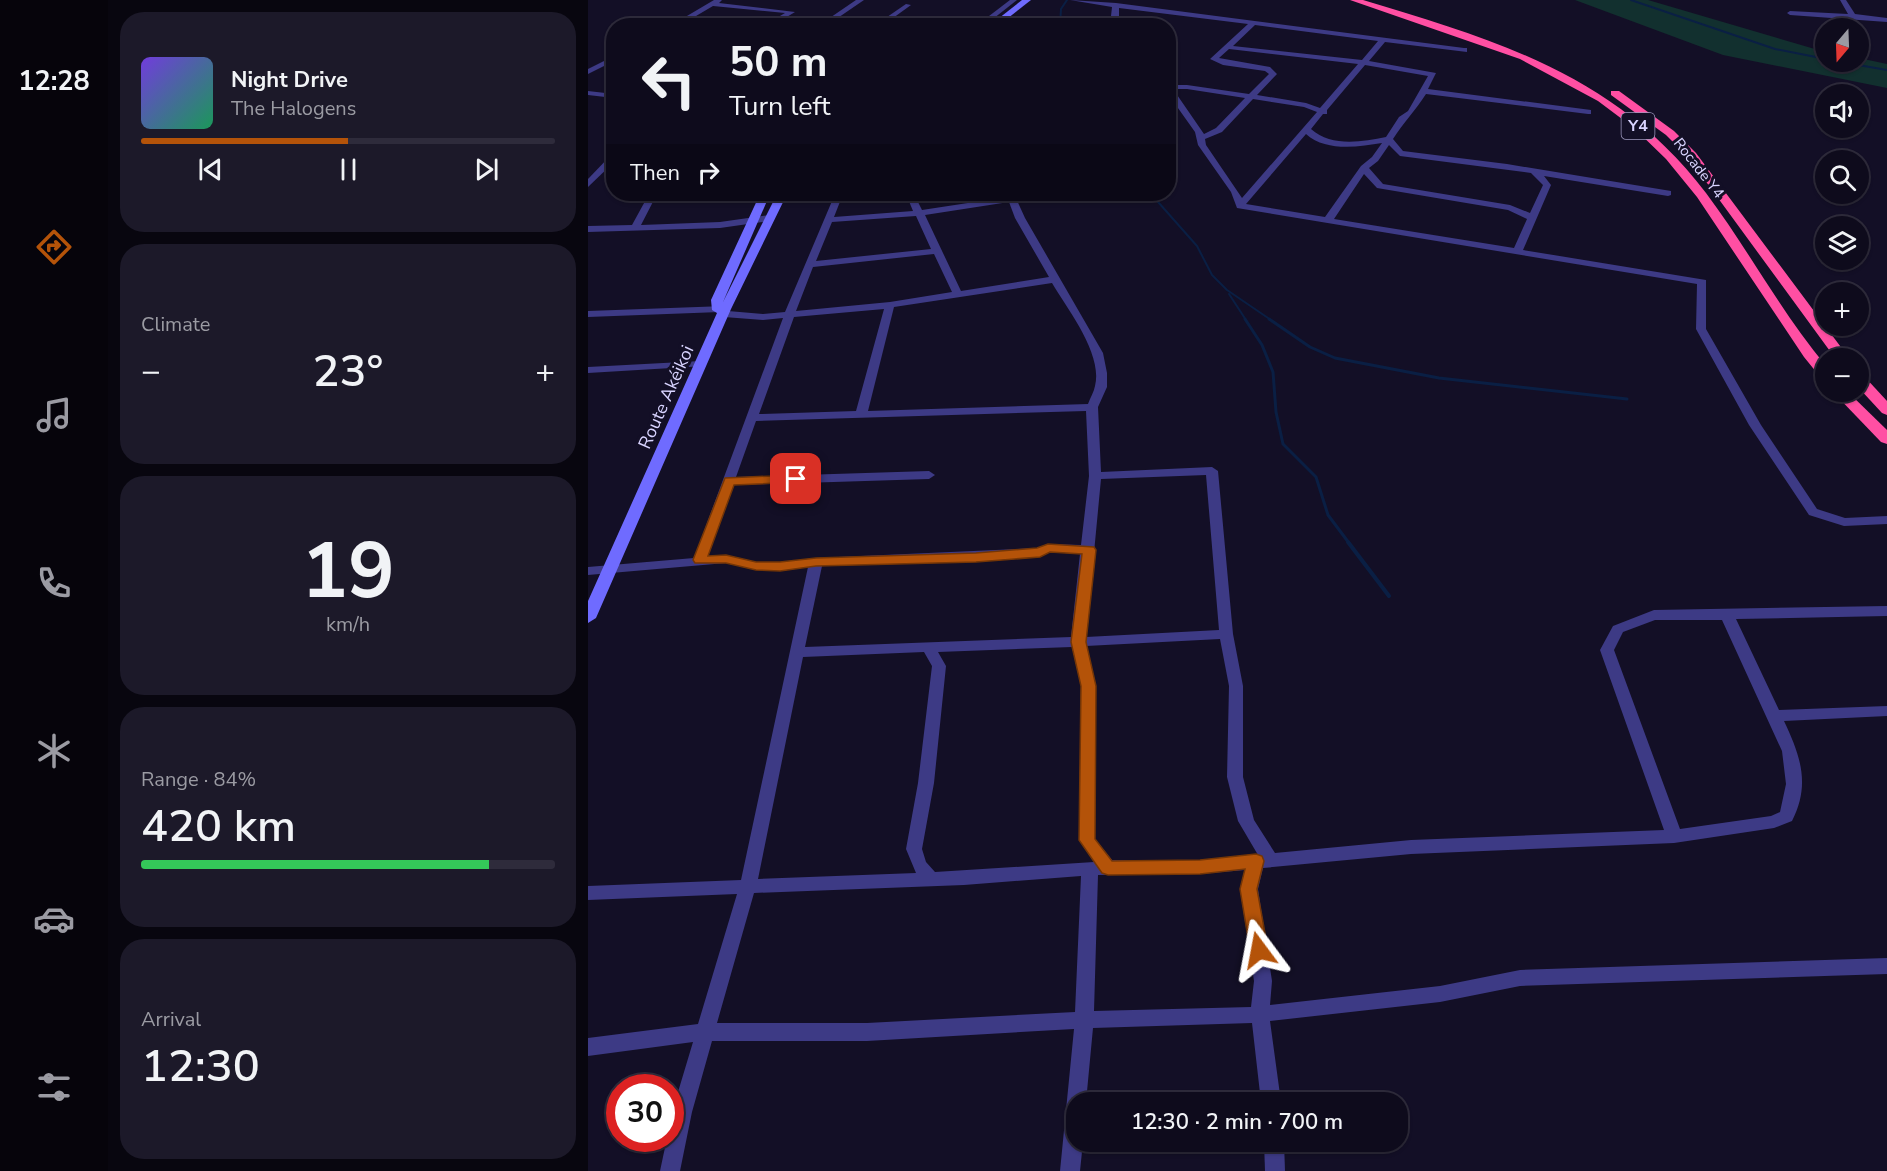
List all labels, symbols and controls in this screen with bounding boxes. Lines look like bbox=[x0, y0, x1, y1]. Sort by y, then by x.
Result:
north arrow bbox=[1815, 18, 1869, 72]
map controls bbox=[1815, 18, 1869, 402]
text: 50 m bbox=[729, 34, 828, 91]
icon: left bbox=[630, 42, 708, 120]
text: 12:28 bbox=[18, 63, 90, 100]
text: Night Drive bbox=[231, 65, 348, 95]
button: sound bbox=[1815, 84, 1869, 138]
text: Turn left bbox=[729, 88, 830, 125]
text: The Halogens bbox=[231, 95, 356, 122]
road number: Y4 bbox=[1622, 113, 1654, 139]
street label: Rocade Y4 bbox=[1669, 134, 1729, 202]
button: search bbox=[1815, 150, 1869, 204]
icon: previous bbox=[194, 153, 227, 186]
icon: pause bbox=[332, 153, 365, 186]
icon: next bbox=[470, 153, 503, 186]
icon: right bbox=[692, 156, 725, 189]
text: Then bbox=[630, 158, 680, 188]
button: layers bbox=[1815, 216, 1869, 270]
icon: directions bbox=[33, 226, 75, 268]
button: + bbox=[1815, 282, 1869, 336]
text: Climate bbox=[141, 311, 210, 338]
text: 23° bbox=[313, 341, 383, 402]
street label: Route Akéikoi bbox=[632, 341, 700, 453]
button: − bbox=[1815, 348, 1869, 402]
text: − bbox=[141, 349, 161, 394]
text: + bbox=[535, 349, 555, 394]
icon: music bbox=[33, 394, 75, 436]
pin bbox=[770, 453, 821, 504]
icon: arrive bbox=[779, 462, 812, 495]
text: 19 bbox=[301, 518, 395, 625]
icon: phone bbox=[33, 562, 75, 604]
text: km/h bbox=[326, 611, 370, 638]
icon: climate bbox=[33, 730, 75, 772]
text: Range · 84% bbox=[141, 766, 256, 793]
text: 420 km bbox=[141, 796, 296, 857]
icon: car bbox=[33, 898, 75, 940]
position arrow bbox=[1227, 918, 1291, 982]
text: Arrival bbox=[141, 1006, 201, 1033]
text: 12:30 bbox=[141, 1036, 260, 1097]
icon: filters bbox=[33, 1066, 75, 1108]
speed limit sign: 30 bbox=[606, 1074, 684, 1152]
text: 12:30 · 2 min · 700 m bbox=[1131, 1107, 1343, 1137]

